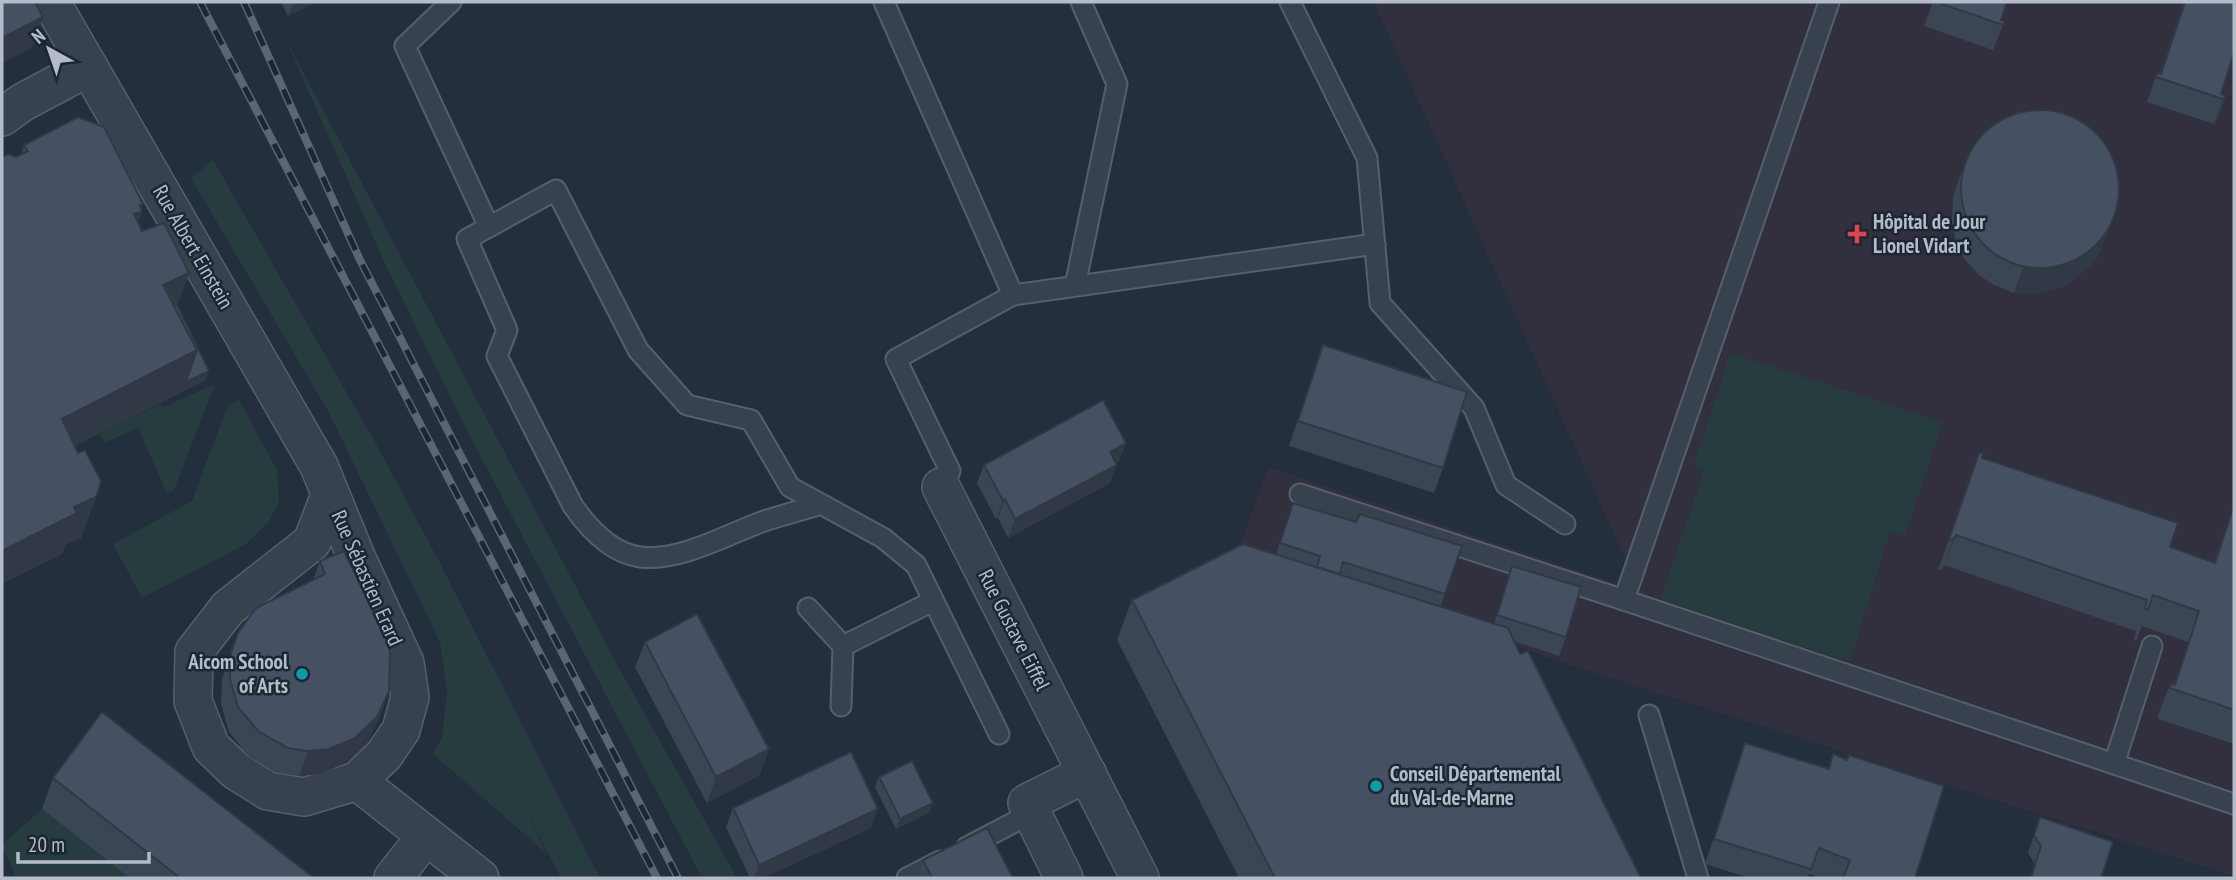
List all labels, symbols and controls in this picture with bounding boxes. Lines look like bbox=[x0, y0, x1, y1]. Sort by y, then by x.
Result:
north arrow bbox=[14, 14, 84, 84]
text: N bbox=[26, 23, 50, 48]
street label: Rue Albert Einstein bbox=[147, 180, 240, 314]
place label: Hôpital de Jour Lionel Vidart bbox=[1873, 208, 1986, 259]
marker: Hôpital de Jour Lionel Vidart bbox=[1847, 224, 1867, 244]
street label: Rue Sébastien Erard bbox=[326, 506, 409, 650]
street label: Rue Gustave Eiffel bbox=[972, 565, 1056, 695]
place label: Aicom School of Arts bbox=[187, 648, 289, 699]
marker: Aicom School of Arts bbox=[294, 666, 310, 682]
place label: Conseil Départemental du Val-de-Marne bbox=[1390, 760, 1561, 811]
marker: Conseil Départemental du Val-de-Marne bbox=[1368, 778, 1384, 794]
scale bar bbox=[18, 820, 149, 864]
text: 20 m bbox=[28, 831, 65, 858]

